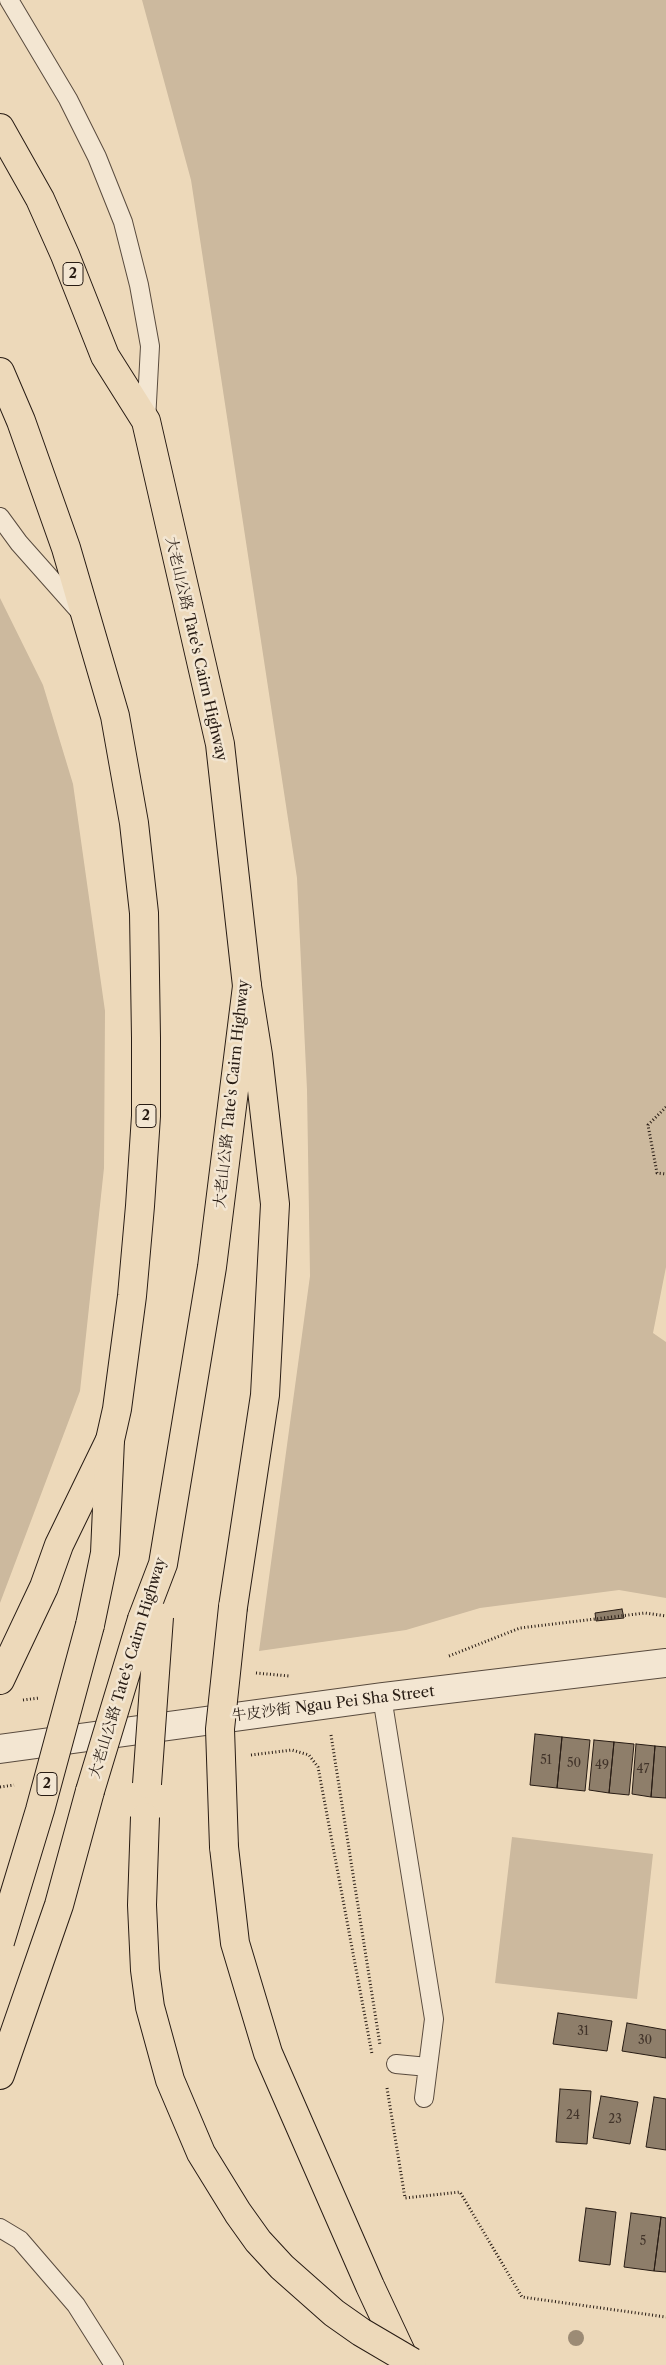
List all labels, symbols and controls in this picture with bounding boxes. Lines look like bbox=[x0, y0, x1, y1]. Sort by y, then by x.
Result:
road number: 2 bbox=[63, 262, 83, 286]
street label: 大老山公路 Tate's Cairn Highway bbox=[161, 535, 231, 763]
street label: 大老山公路 Tate's Cairn Highway bbox=[211, 979, 253, 1209]
road number: 2 bbox=[136, 1104, 156, 1128]
street label: 大老山公路 Tate's Cairn Highway bbox=[86, 1555, 170, 1781]
street label: 牛皮沙街 Ngau Pei Sha Street bbox=[231, 1683, 435, 1725]
house number: 51 bbox=[540, 1754, 552, 1768]
house number: 50 bbox=[567, 1757, 581, 1771]
house number: 49 bbox=[595, 1759, 609, 1773]
house number: 47 bbox=[637, 1763, 649, 1777]
road number: 2 bbox=[37, 1772, 57, 1796]
house number: 31 bbox=[577, 2025, 589, 2039]
house number: 30 bbox=[638, 2034, 652, 2048]
house number: 24 bbox=[566, 2109, 580, 2123]
house number: 23 bbox=[608, 2113, 622, 2127]
house number: 5 bbox=[640, 2235, 646, 2249]

